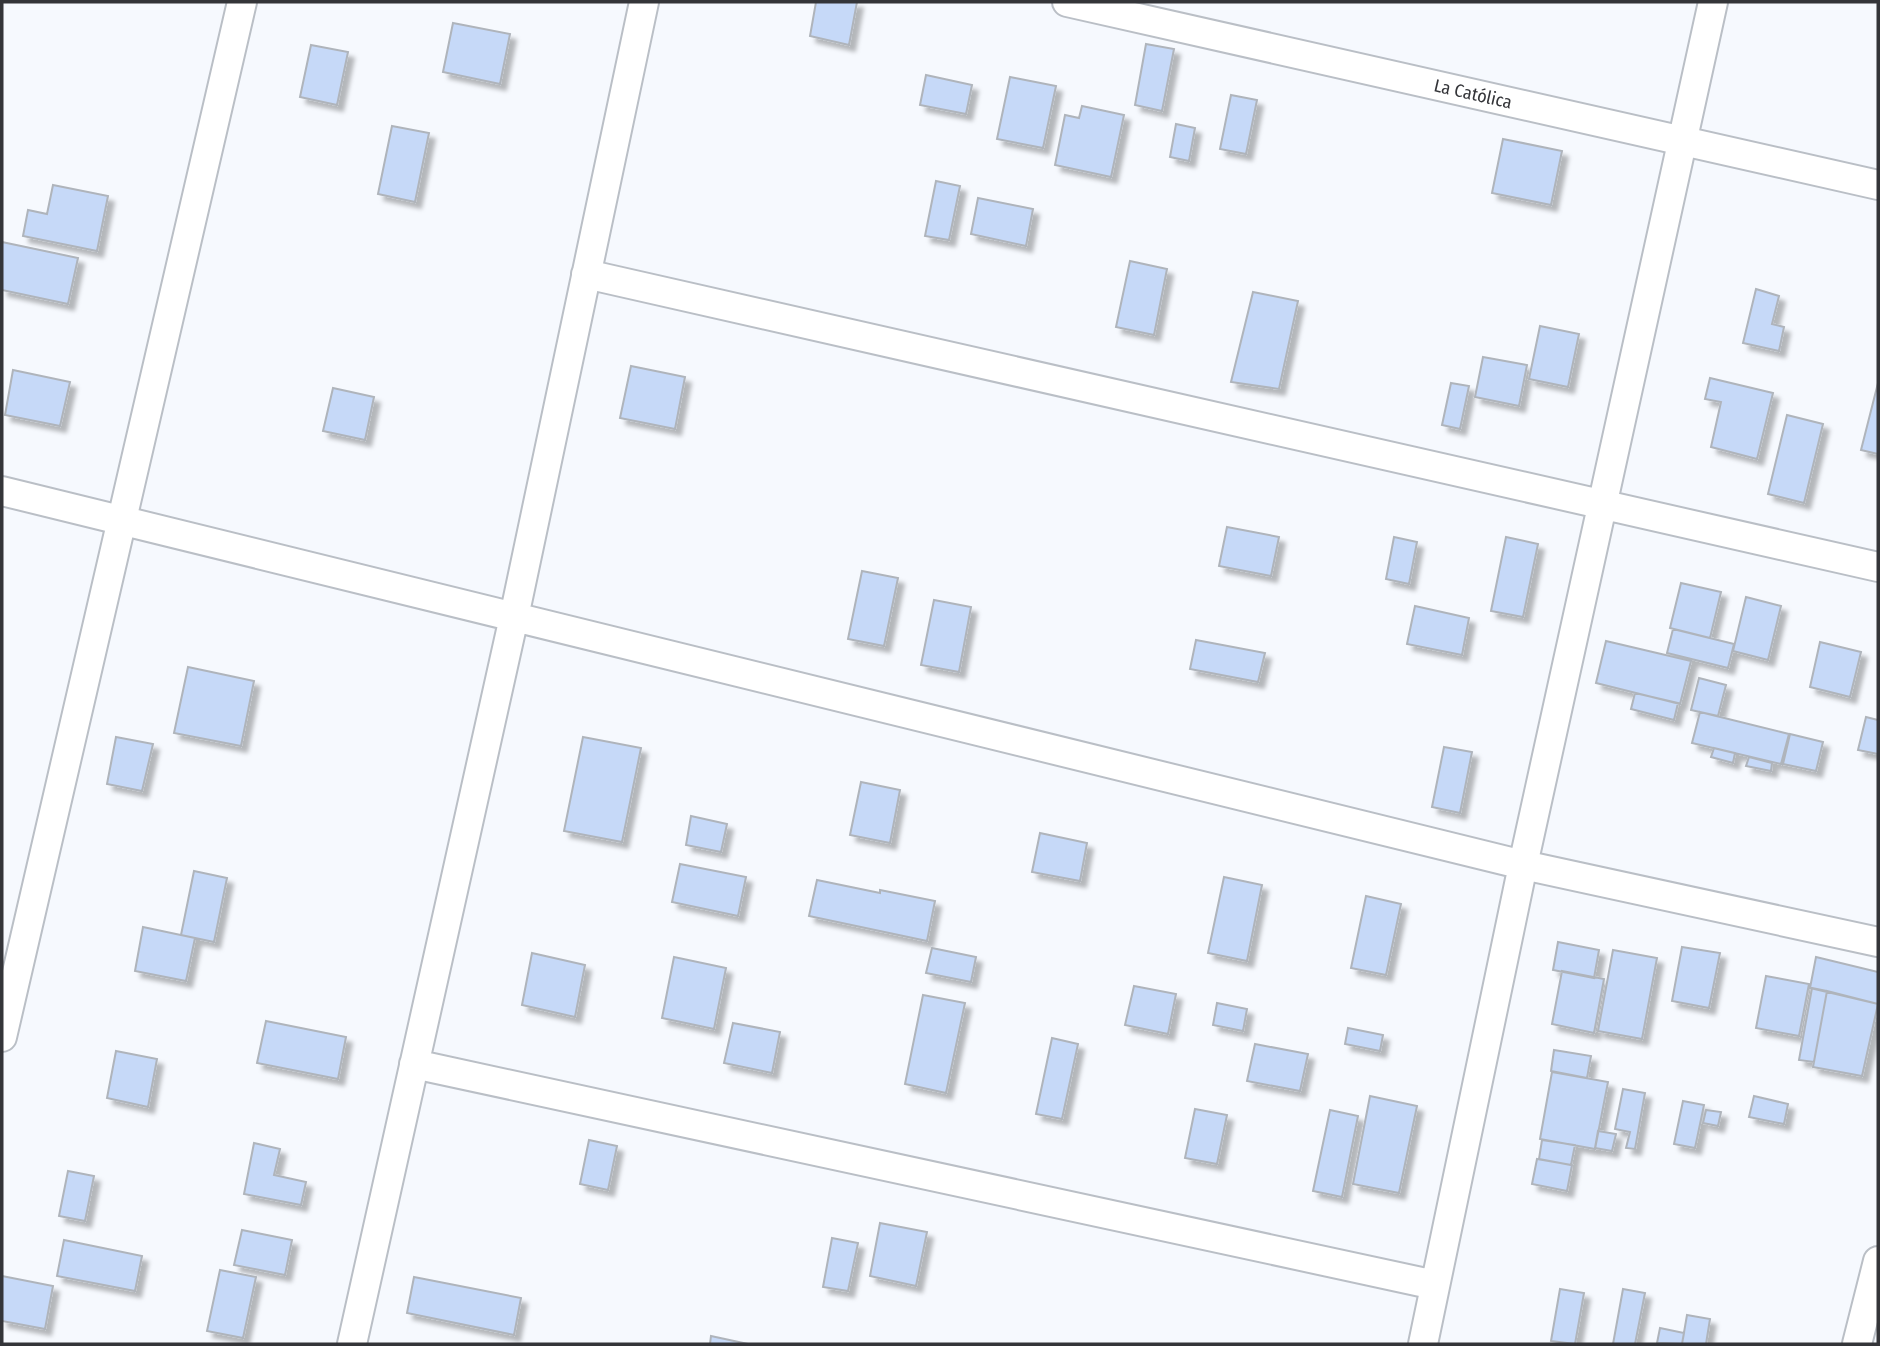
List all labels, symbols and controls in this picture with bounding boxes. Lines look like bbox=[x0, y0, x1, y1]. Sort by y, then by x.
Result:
street label: La Católica bbox=[1432, 74, 1514, 114]

